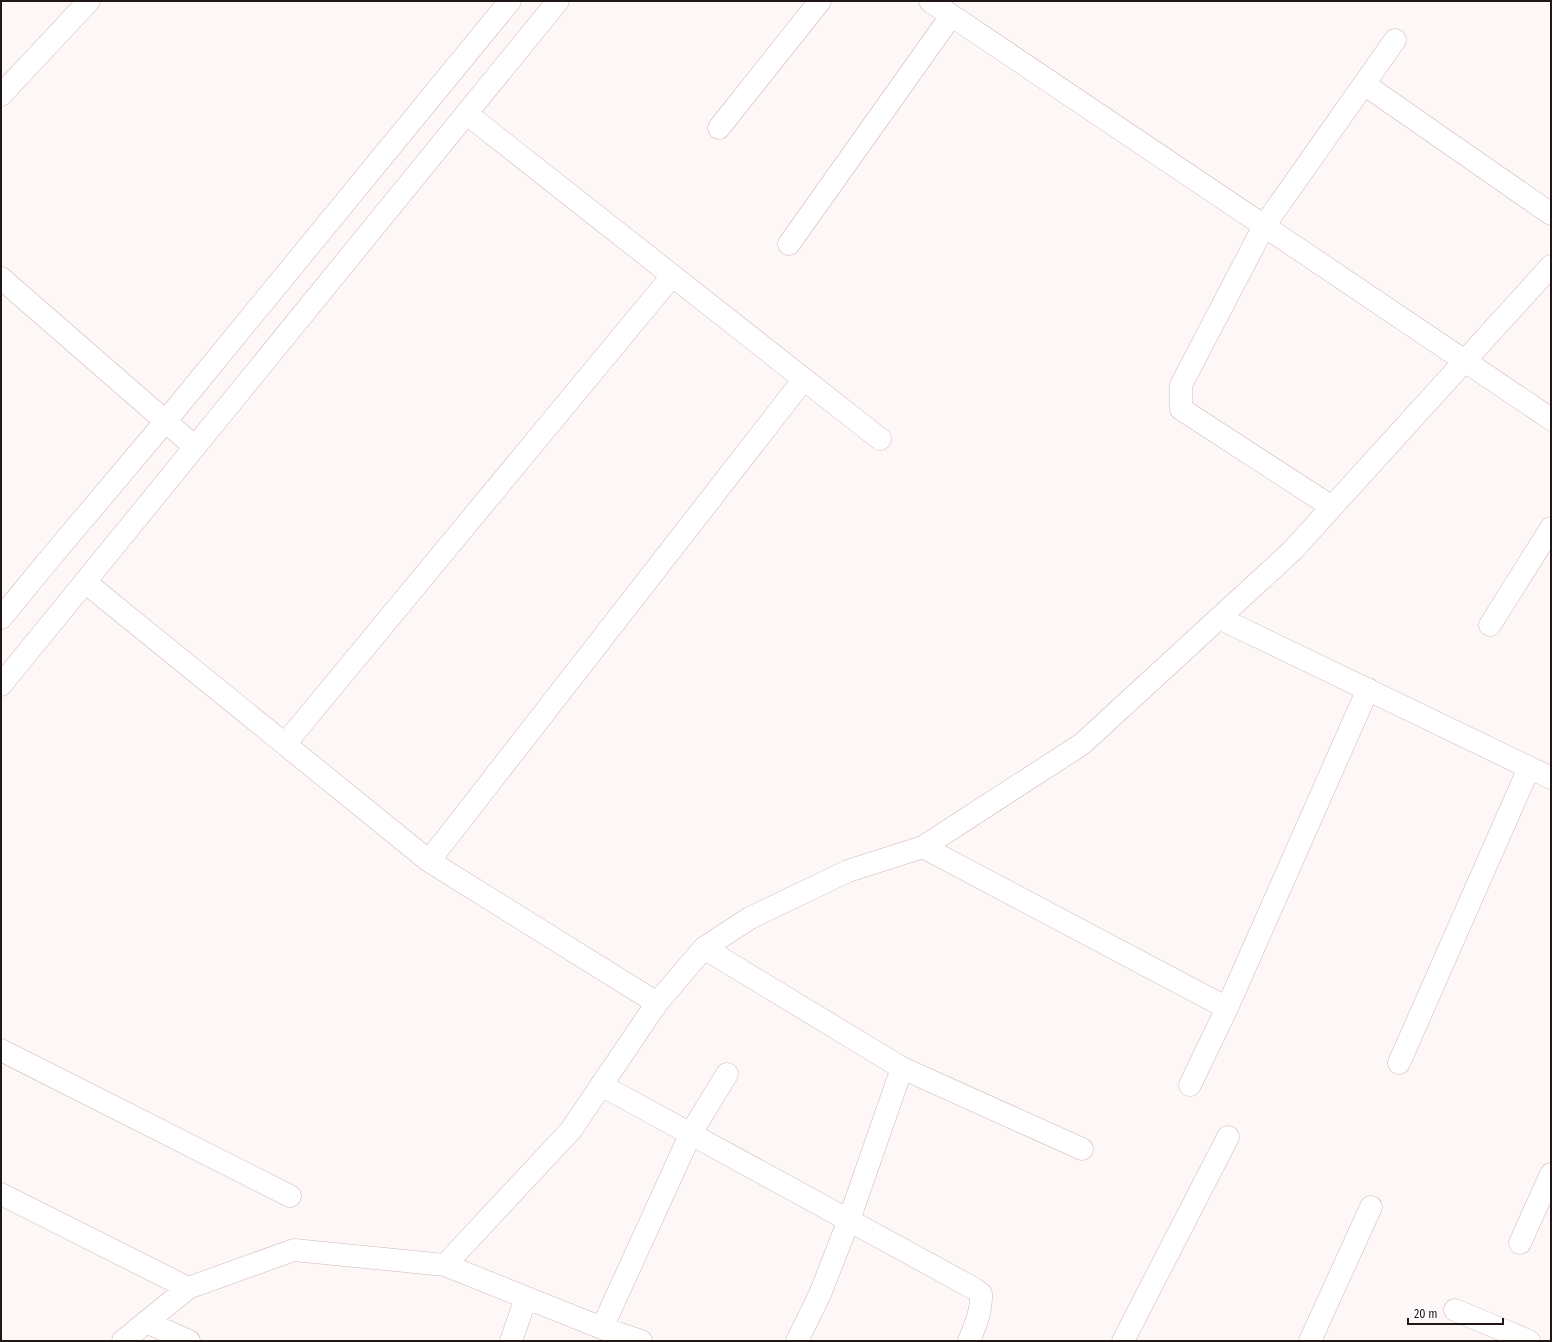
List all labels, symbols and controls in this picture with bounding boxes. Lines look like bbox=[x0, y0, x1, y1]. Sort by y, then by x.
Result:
scale bar bbox=[1408, 1300, 1503, 1326]
text: 20 m bbox=[1414, 1307, 1438, 1321]

